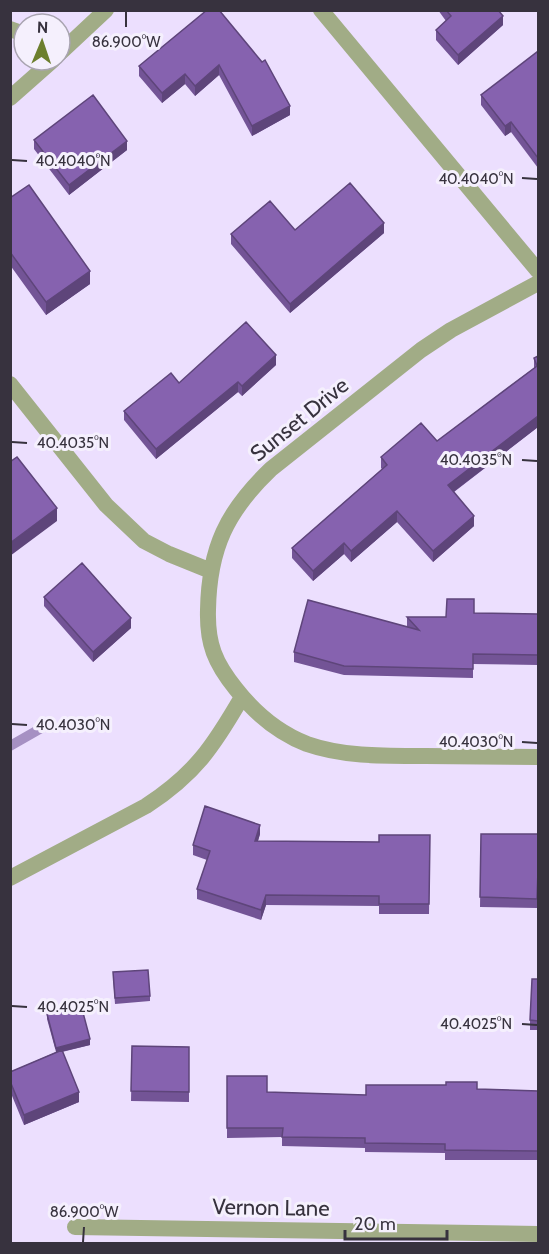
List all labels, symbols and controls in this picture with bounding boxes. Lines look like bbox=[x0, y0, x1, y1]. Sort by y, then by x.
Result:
north arrow bbox=[12, 12, 72, 72]
text: N bbox=[37, 18, 48, 37]
text: 86.900°W bbox=[92, 33, 161, 51]
text: 40.4040°N bbox=[35, 152, 111, 170]
text: 40.4040°N bbox=[438, 170, 514, 188]
street label: Sunset Drive bbox=[245, 372, 354, 467]
text: 40.4035°N bbox=[37, 434, 109, 452]
text: 40.4035°N bbox=[440, 451, 512, 469]
text: 40.4030°N bbox=[36, 716, 110, 734]
text: 40.4030°N bbox=[439, 733, 513, 751]
text: 40.4025°N bbox=[37, 998, 109, 1016]
text: 40.4025°N bbox=[440, 1015, 512, 1033]
street label: Vernon Lane bbox=[212, 1193, 330, 1222]
text: 86.900°W bbox=[50, 1203, 119, 1221]
scale bar bbox=[345, 1203, 447, 1241]
text: 20 m bbox=[354, 1213, 396, 1235]

